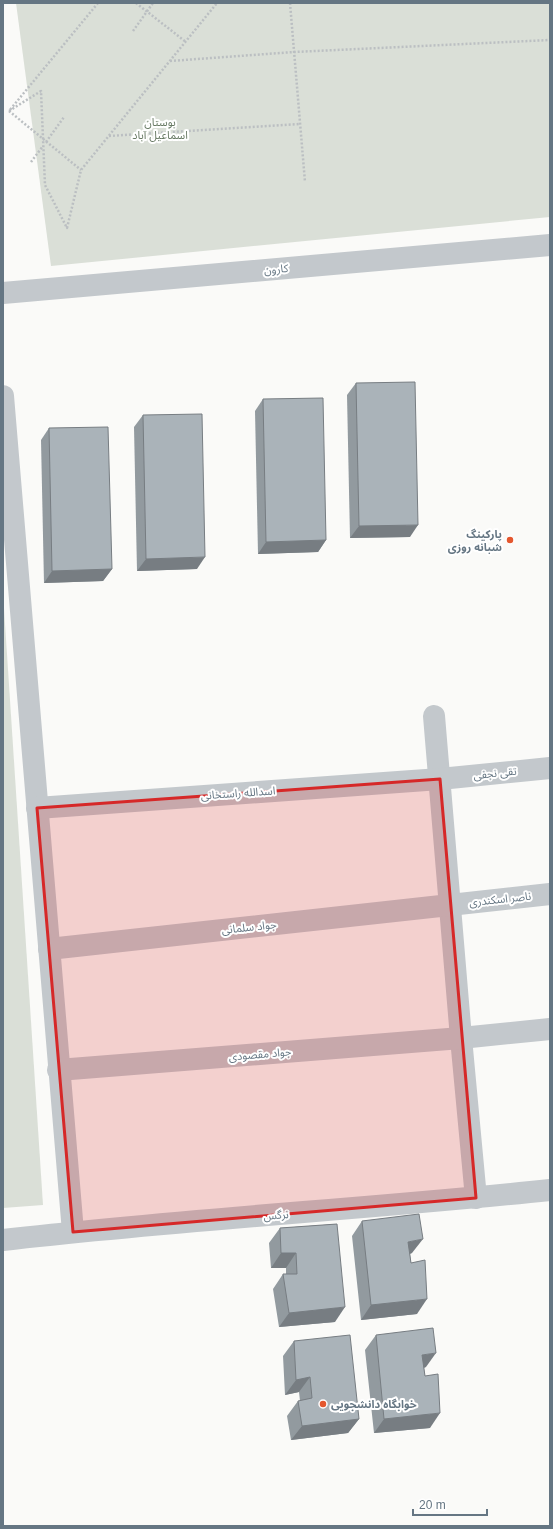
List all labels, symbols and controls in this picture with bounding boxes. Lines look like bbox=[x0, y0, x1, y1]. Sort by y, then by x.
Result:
park label: بوستان اسماعیل آباد bbox=[132, 116, 188, 142]
street label: کارون bbox=[263, 262, 289, 277]
place label: پارکینگ شبانه روزی bbox=[448, 528, 502, 554]
marker: پارکینگ شبانه روزی bbox=[505, 535, 515, 545]
street label: تقی نجفی bbox=[473, 765, 517, 782]
street label: اسدالله راستخانی bbox=[200, 784, 276, 803]
street label: ناصر اسکندری bbox=[468, 890, 532, 909]
street label: جواد سلمانی bbox=[221, 918, 278, 937]
street label: جواد مقصودی bbox=[228, 1045, 293, 1064]
street label: نرگس bbox=[263, 1208, 289, 1223]
place label: خوابگاه دانشجویی bbox=[331, 1398, 417, 1411]
marker: خوابگاه دانشجویی bbox=[318, 1399, 328, 1409]
scale bar bbox=[413, 1491, 487, 1517]
text: 20 m bbox=[419, 1498, 446, 1512]

